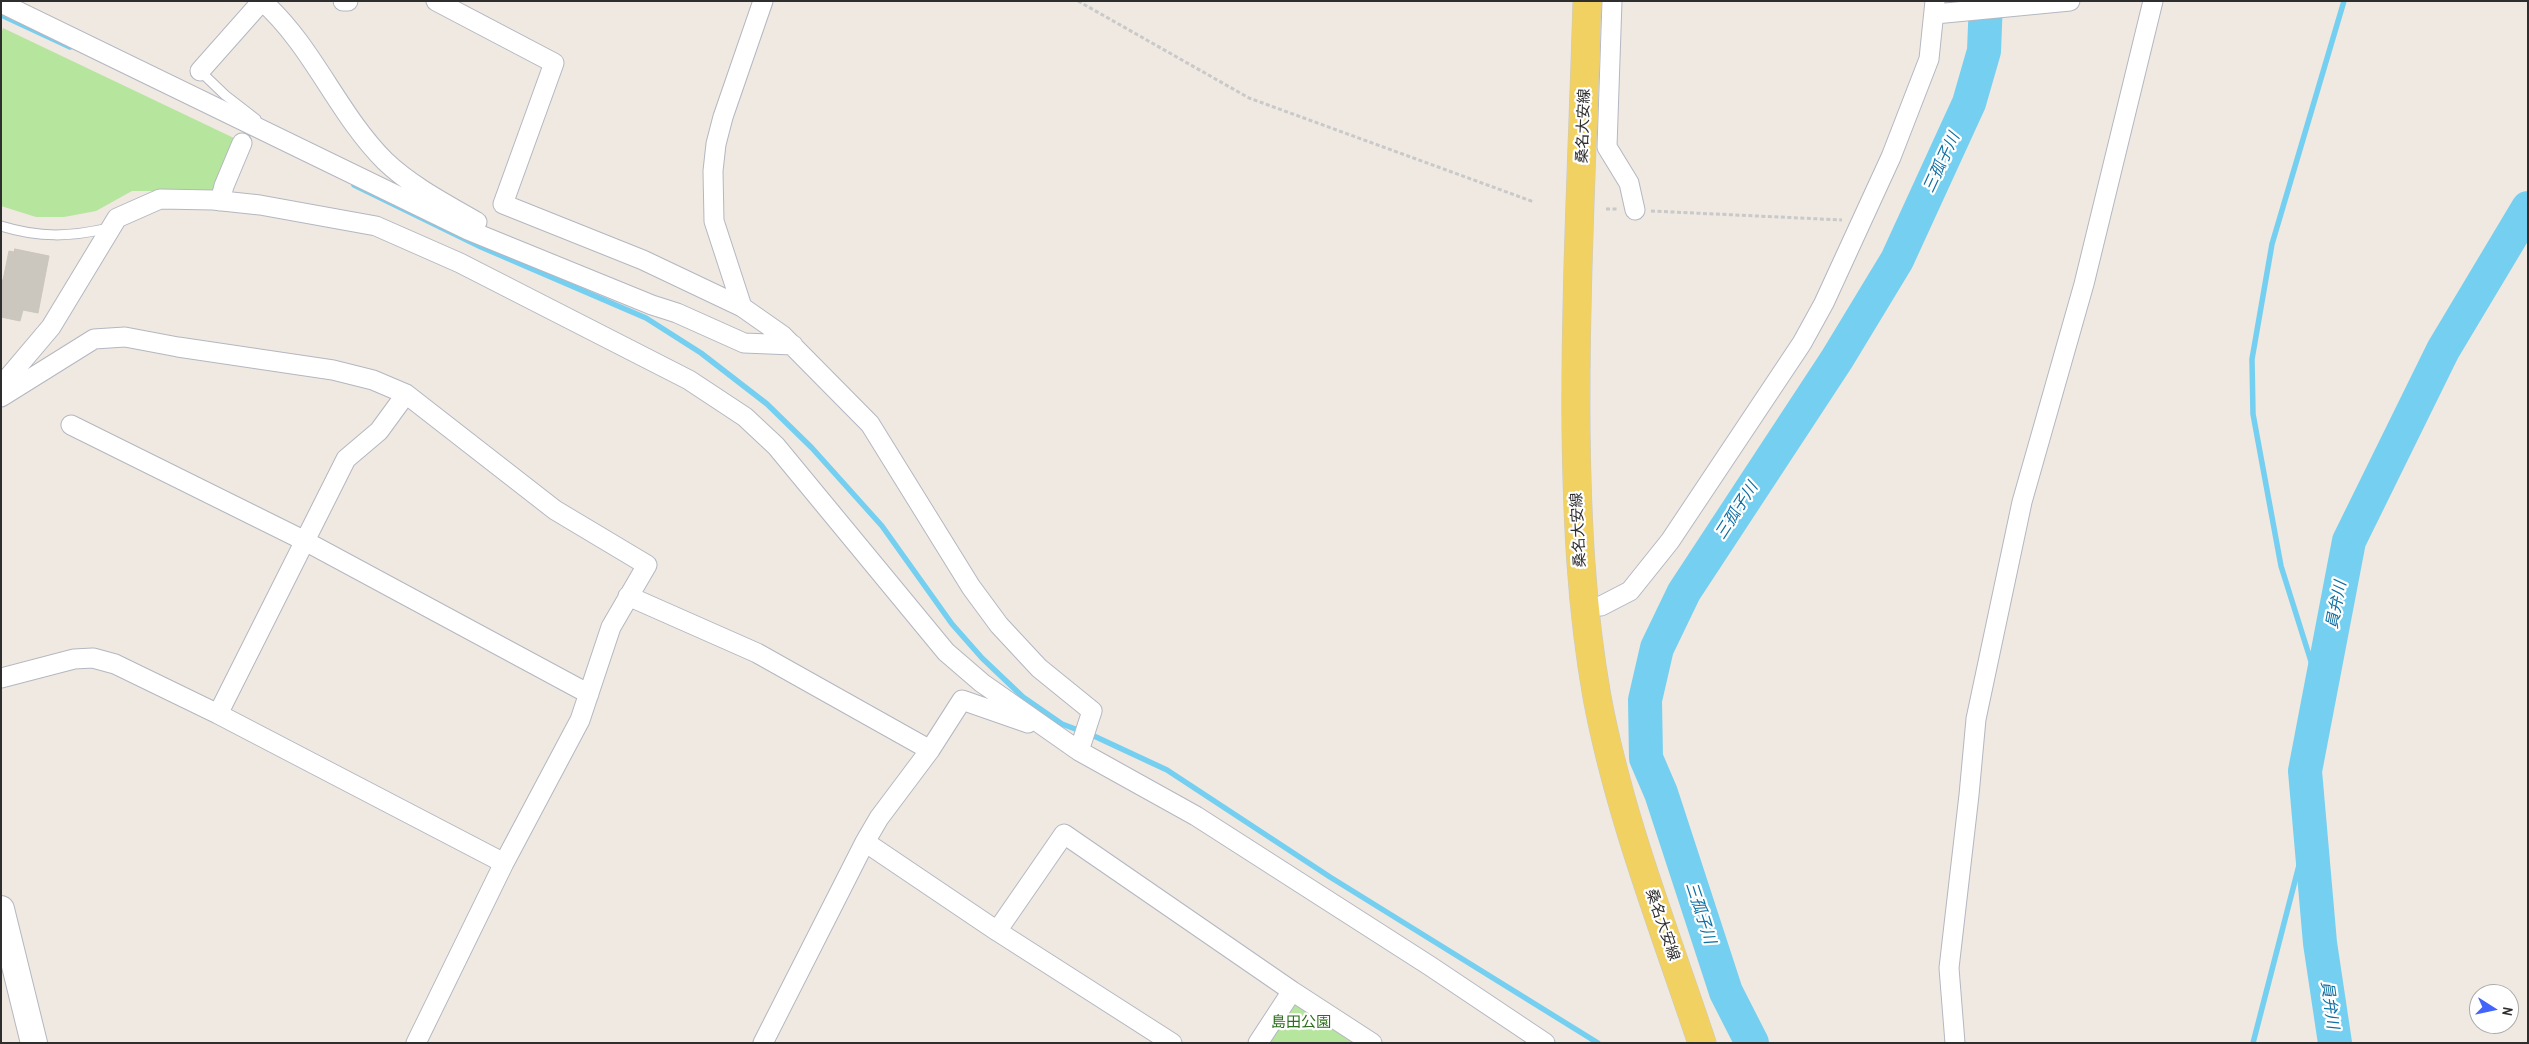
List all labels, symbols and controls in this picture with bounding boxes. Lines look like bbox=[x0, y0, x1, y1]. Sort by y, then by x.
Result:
street label: 桑名大安線 bbox=[1574, 88, 1594, 164]
water label: 三孤子川 bbox=[1920, 130, 1964, 196]
water label: 三孤子川 bbox=[1712, 479, 1762, 543]
street label: 桑名大安線 bbox=[1568, 492, 1590, 568]
water label: 員弁川 bbox=[2323, 580, 2351, 630]
water label: 三孤子川 bbox=[1681, 880, 1719, 946]
street label: 桑名大安線 bbox=[1641, 887, 1683, 963]
water label: 員弁川 bbox=[2316, 980, 2342, 1030]
north arrow bbox=[2469, 984, 2519, 1034]
text: N bbox=[2498, 1006, 2517, 1017]
park label: 島田公園 bbox=[1271, 1014, 1331, 1032]

